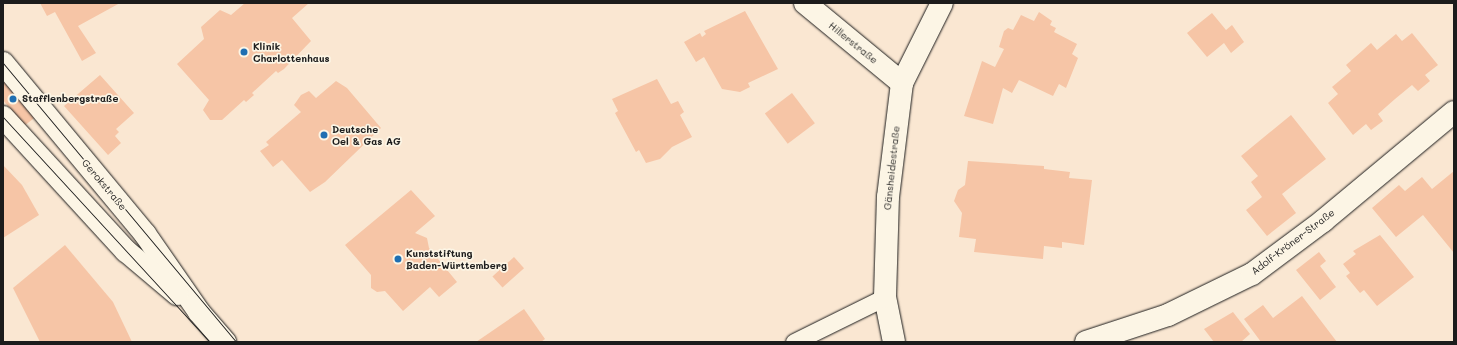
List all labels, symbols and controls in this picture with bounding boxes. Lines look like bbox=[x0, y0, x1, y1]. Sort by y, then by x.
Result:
street label: Hillerstraße bbox=[826, 20, 880, 66]
place label: Klinik Charlottenhaus bbox=[253, 40, 330, 64]
marker: Klinik Charlottenhaus bbox=[238, 46, 250, 58]
marker: Stafflenbergstraße bbox=[7, 93, 19, 105]
place label: Stafflenbergstraße bbox=[22, 93, 118, 105]
place label: Deutsche Oel & Gas AG bbox=[332, 123, 401, 146]
street label: Gänsheidestraße bbox=[882, 125, 902, 211]
marker: Deutsche Oel & Gas AG bbox=[319, 130, 329, 140]
street label: Gerokstraße bbox=[79, 157, 129, 213]
street label: Adolf-Kröner-Straße bbox=[1249, 207, 1337, 277]
place label: Kunststiftung Baden-Württemberg bbox=[406, 247, 507, 270]
marker: Kunststiftung Baden-Württemberg bbox=[393, 254, 403, 264]

